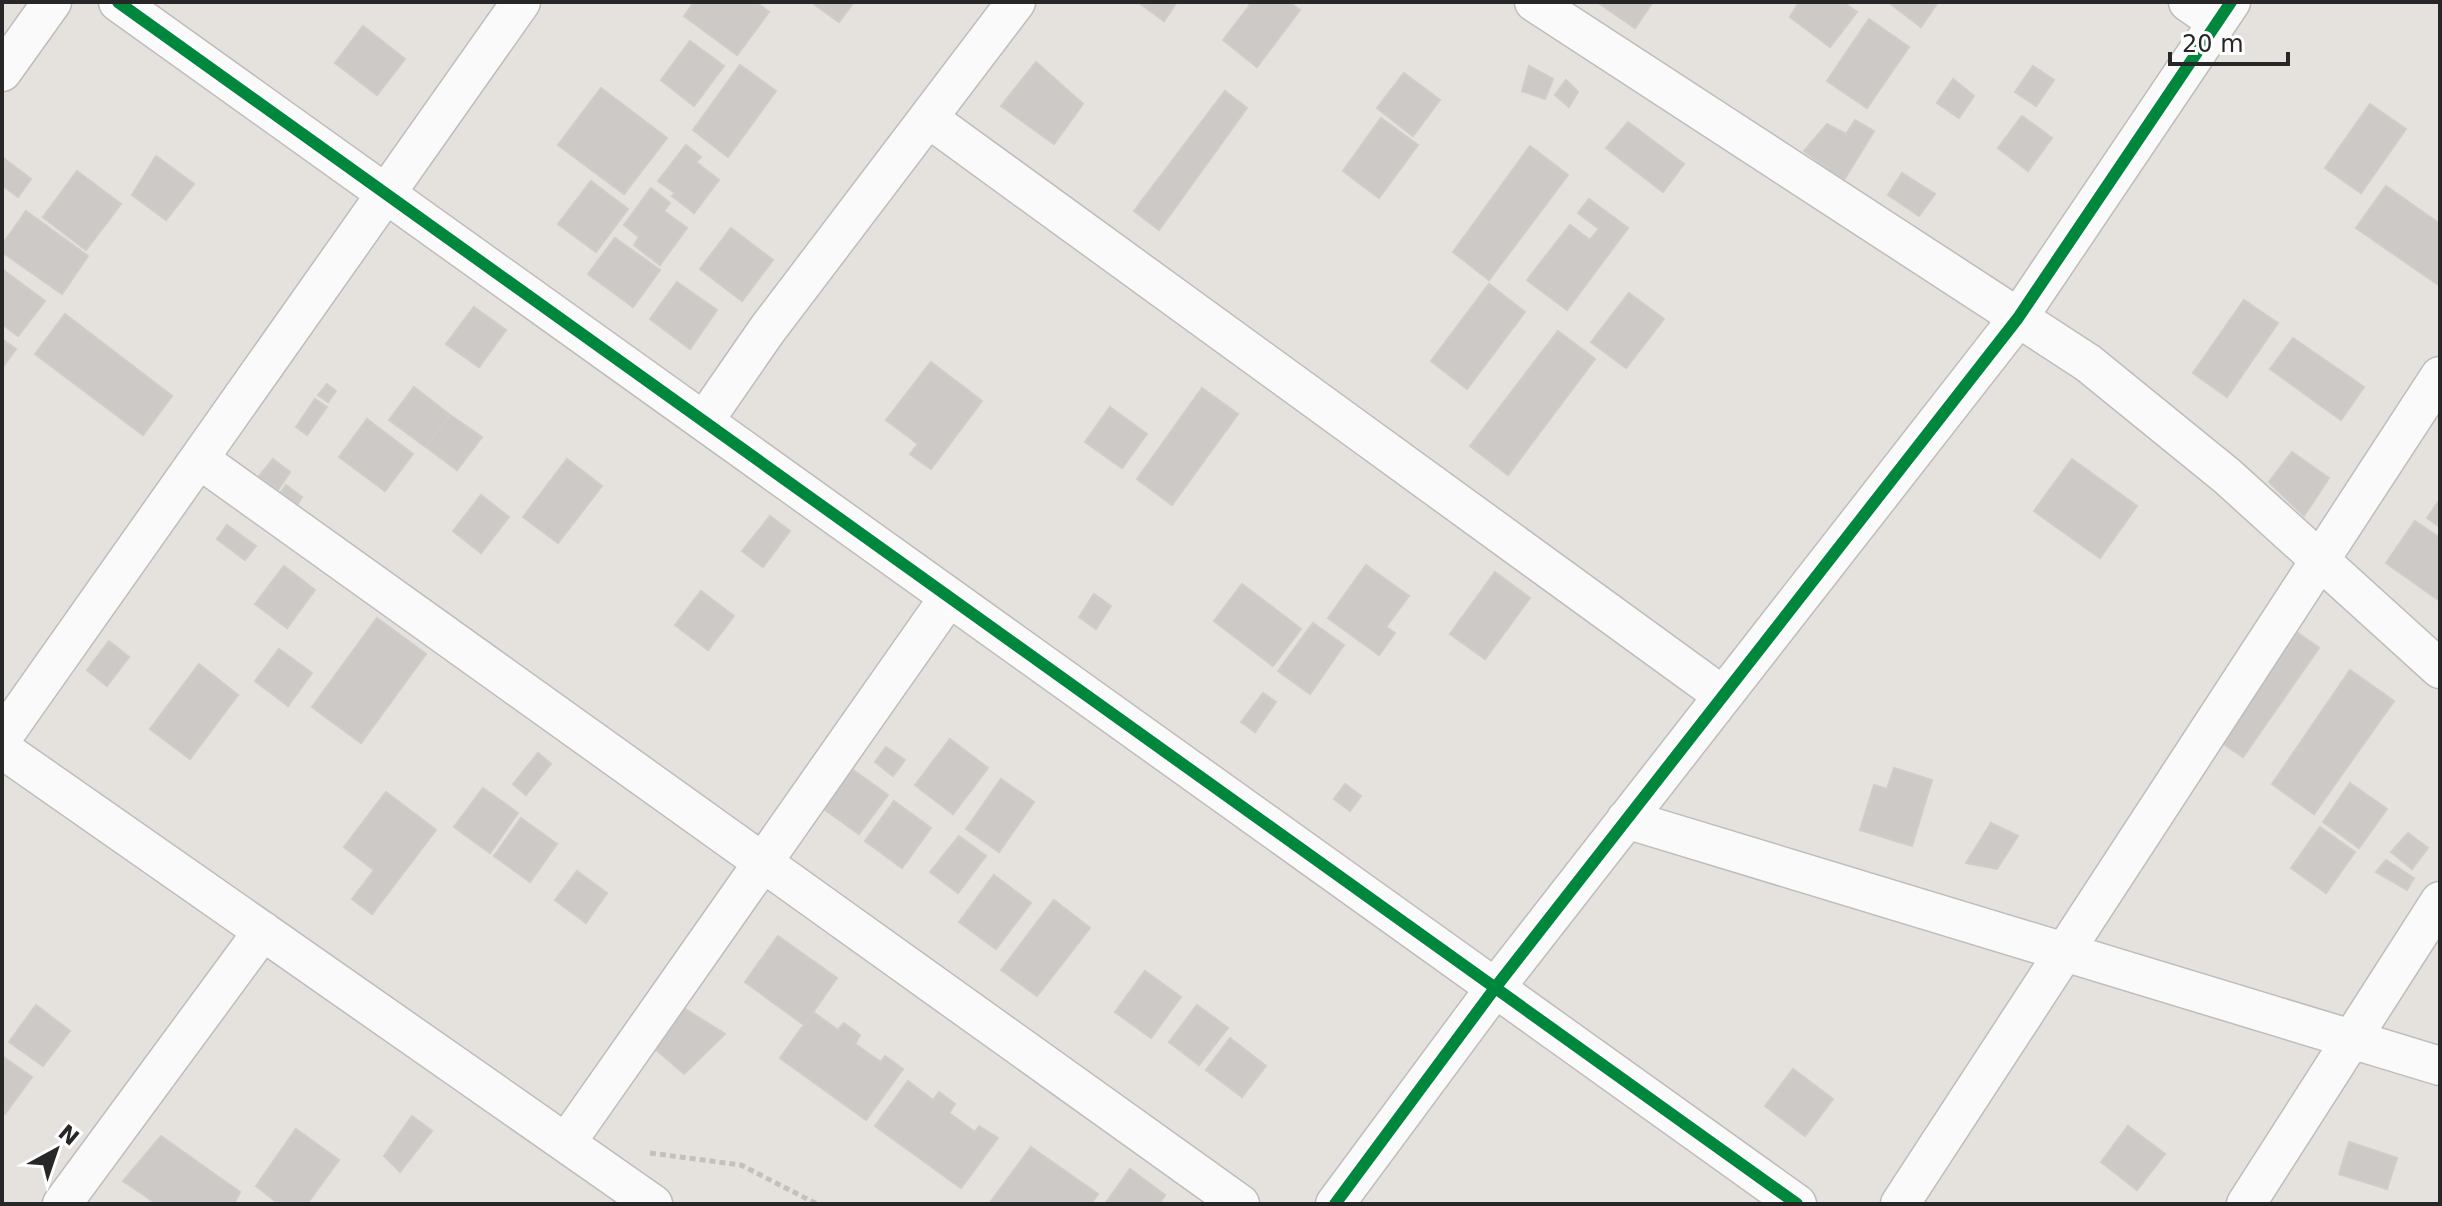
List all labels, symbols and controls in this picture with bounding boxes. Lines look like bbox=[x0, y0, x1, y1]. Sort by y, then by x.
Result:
scale bar bbox=[2170, 16, 2288, 66]
text: 20 m bbox=[2182, 30, 2244, 58]
north arrow bbox=[16, 1110, 96, 1190]
text: N bbox=[53, 1120, 84, 1151]

